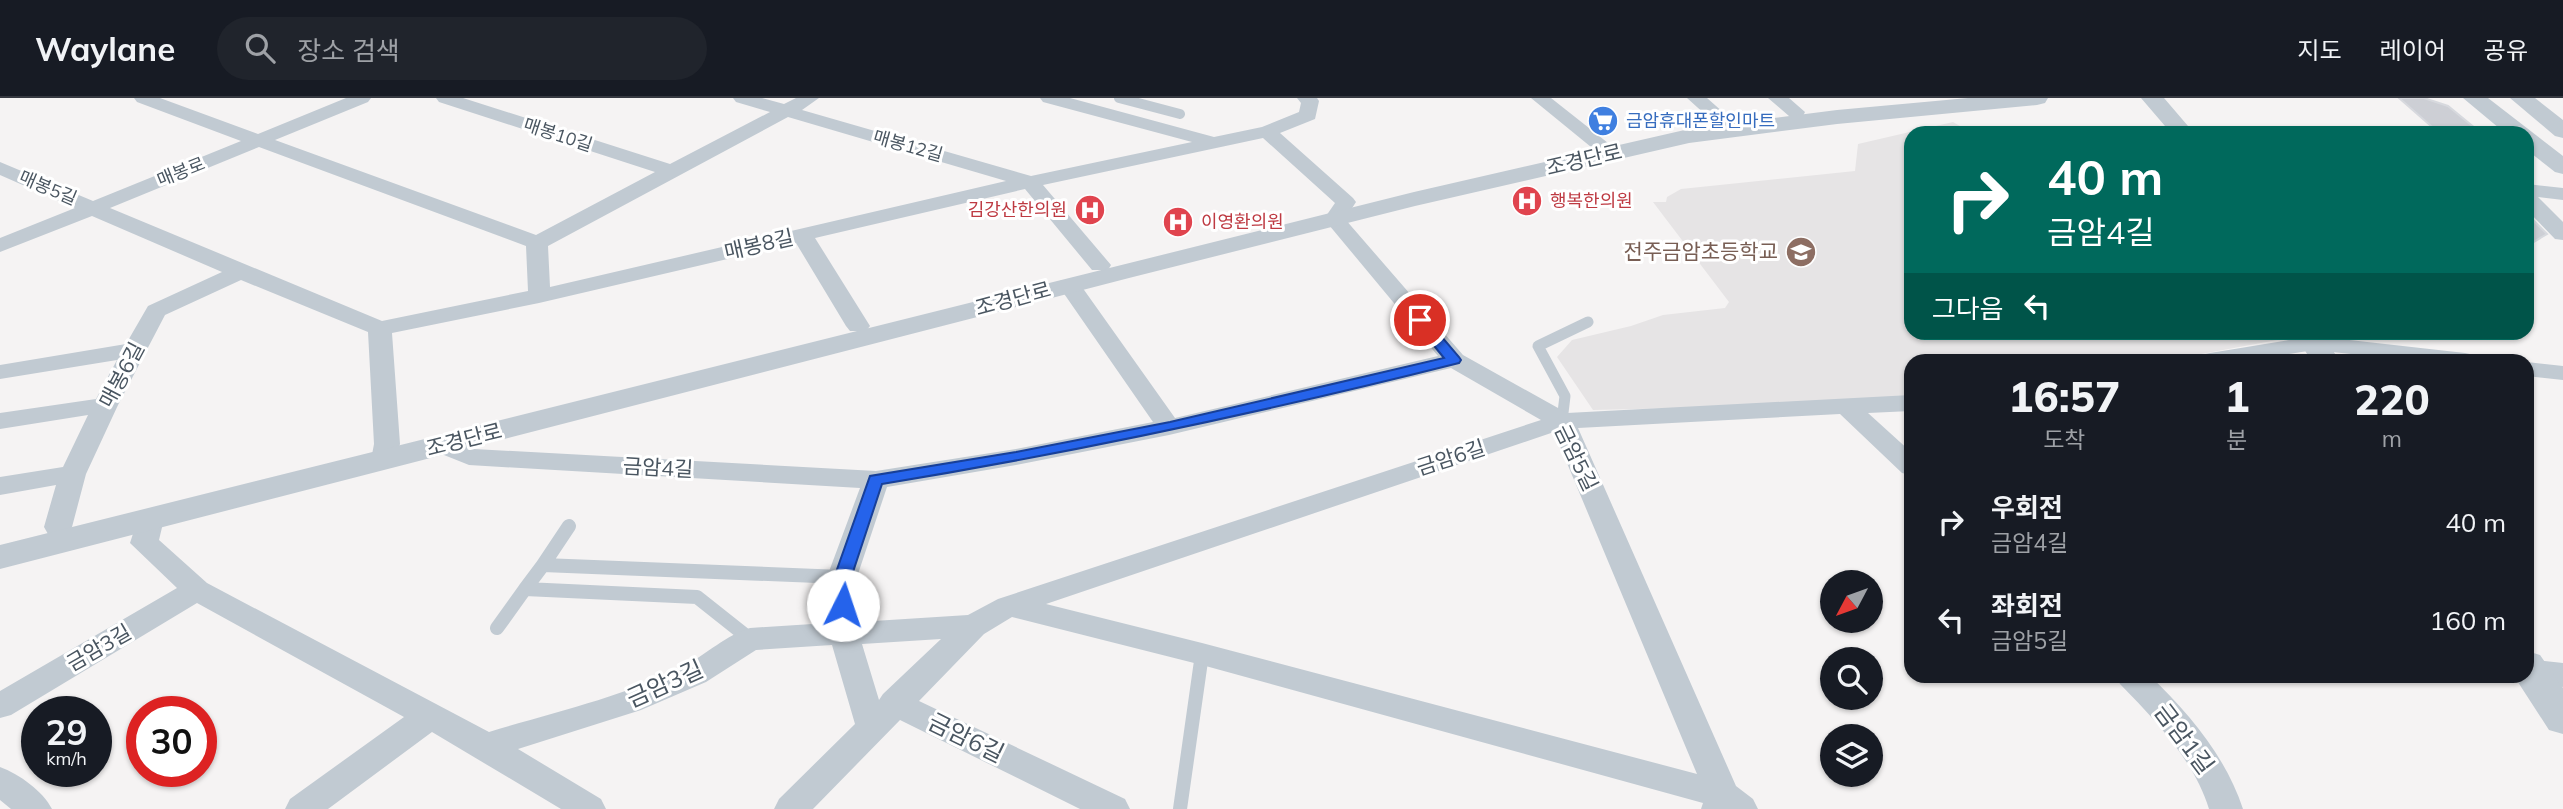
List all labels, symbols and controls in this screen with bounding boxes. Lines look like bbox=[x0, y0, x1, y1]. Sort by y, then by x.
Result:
search box bbox=[217, 17, 707, 80]
text: Waylane bbox=[35, 28, 175, 69]
icon: search bbox=[241, 29, 279, 67]
text: 장소 검색 bbox=[297, 34, 400, 67]
text: 지도 bbox=[2297, 35, 2342, 65]
text: 레이어 bbox=[2380, 35, 2446, 65]
text: 공유 bbox=[2484, 35, 2528, 65]
supermarket icon: 금암휴대폰할인마트 bbox=[1586, 104, 1620, 138]
place label: 금암휴대폰할인마트 bbox=[1626, 109, 1775, 132]
street label: 매봉10길 bbox=[521, 113, 596, 156]
street label: 매봉12길 bbox=[871, 125, 946, 166]
street label: 조경단로 bbox=[1543, 138, 1624, 180]
text: 40 m bbox=[2047, 146, 2163, 207]
street label: 매봉로 bbox=[153, 152, 208, 192]
icon: right bbox=[1932, 154, 2023, 245]
street label: 매봉5길 bbox=[16, 165, 81, 210]
hospital icon: 행복한의원 bbox=[1510, 184, 1544, 218]
place label: 행복한의원 bbox=[1550, 189, 1633, 212]
hospital icon: 김강산한의원 bbox=[1073, 193, 1107, 227]
place label: 김강산한의원 bbox=[968, 198, 1067, 221]
hospital icon: 이영환의원 bbox=[1161, 205, 1195, 239]
place label: 이영환의원 bbox=[1201, 210, 1284, 233]
text: 금암4길 bbox=[2047, 212, 2155, 252]
street label: 매봉8길 bbox=[721, 223, 796, 265]
school or university icon: 전주금암초등학교 bbox=[1784, 235, 1818, 269]
place label: 전주금암초등학교 bbox=[1623, 238, 1778, 264]
street label: 조경단로 bbox=[972, 275, 1053, 321]
icon: left bbox=[2018, 287, 2056, 325]
pin bbox=[1390, 290, 1450, 350]
text: 그다음 bbox=[1932, 292, 2004, 325]
icon: arrive bbox=[1401, 301, 1439, 339]
street label: 매봉6길 bbox=[93, 337, 149, 412]
text: 16:57 bbox=[2008, 370, 2120, 423]
text: 1 bbox=[2224, 370, 2250, 423]
text: 220 bbox=[2354, 373, 2430, 426]
street label: 조경단로 bbox=[423, 417, 504, 461]
street label: 금암5길 bbox=[1550, 420, 1604, 495]
text: m bbox=[2382, 424, 2402, 453]
text: 도착 bbox=[2043, 425, 2085, 454]
text: 분 bbox=[2226, 425, 2248, 454]
street label: 금암6길 bbox=[1413, 434, 1488, 480]
street label: 금암4길 bbox=[622, 452, 694, 482]
text: 우회전 bbox=[1991, 491, 2063, 524]
icon: right bbox=[1932, 503, 1970, 541]
text: 40 m bbox=[2445, 506, 2506, 539]
text: 금암4길 bbox=[1991, 528, 2068, 557]
position arrow bbox=[806, 568, 880, 642]
north arrow bbox=[1820, 570, 1883, 634]
map controls bbox=[1820, 570, 1883, 787]
text: 좌회전 bbox=[1991, 589, 2063, 622]
icon: left bbox=[1932, 601, 1970, 639]
text: 160 m bbox=[2430, 604, 2506, 637]
street label: 금암3길 bbox=[61, 618, 136, 676]
text: 금암5길 bbox=[1991, 626, 2068, 655]
button: search bbox=[1820, 647, 1883, 710]
street label: 금암3길 bbox=[622, 653, 708, 713]
speed limit sign: 30 bbox=[126, 696, 217, 787]
street label: 금암1길 bbox=[2149, 697, 2221, 780]
street label: 금암6길 bbox=[924, 706, 1009, 768]
text: 29 bbox=[45, 710, 88, 754]
button: layers bbox=[1820, 724, 1883, 787]
text: km/h bbox=[46, 747, 87, 770]

